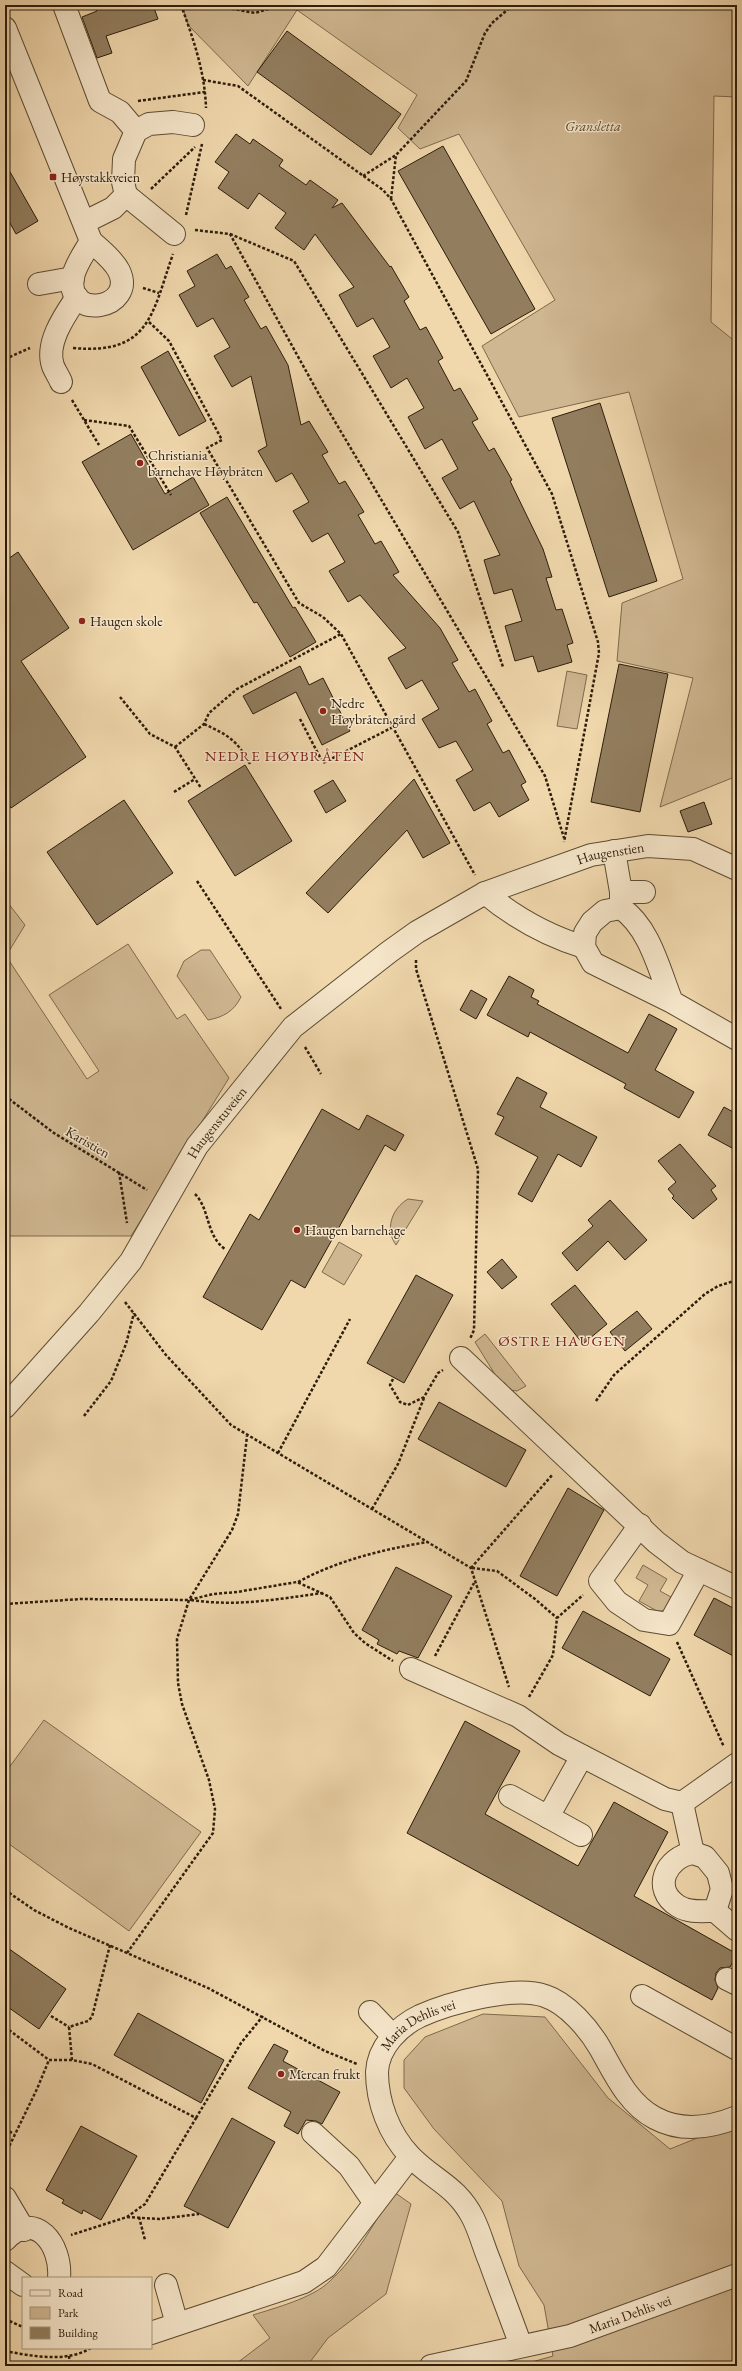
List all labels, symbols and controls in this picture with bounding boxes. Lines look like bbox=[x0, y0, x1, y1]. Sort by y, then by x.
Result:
park label: Gransletta bbox=[565, 117, 621, 135]
place label: Høystakkveien bbox=[61, 168, 141, 186]
marker: Høystakkveien bbox=[48, 172, 58, 182]
place label: Christiania barnehave Høybråten bbox=[148, 446, 264, 480]
marker: Christiania barnehave Høybråten bbox=[135, 458, 145, 468]
place label: Haugen skole bbox=[90, 612, 163, 630]
marker: Haugen skole bbox=[77, 616, 87, 626]
place label: Nedre Høybråten gård bbox=[331, 694, 417, 728]
marker: Nedre Høybråten gård bbox=[318, 706, 328, 716]
district label: NEDRE HØYBRÅTEN bbox=[205, 746, 365, 765]
street label: Haugenstien bbox=[574, 838, 646, 868]
street label: Haugenstuveien bbox=[183, 1082, 251, 1162]
street label: Karistien bbox=[63, 1122, 114, 1162]
place label: Haugen barnehage bbox=[305, 1221, 406, 1239]
marker: Haugen barnehage bbox=[292, 1225, 302, 1235]
district label: ØSTRE HAUGEN bbox=[498, 1331, 626, 1350]
street label: Maria Dehlis vei bbox=[376, 1995, 458, 2054]
place label: Mercan frukt bbox=[289, 2065, 361, 2083]
marker: Mercan frukt bbox=[276, 2069, 286, 2079]
legend bbox=[22, 2277, 152, 2349]
text: Road bbox=[58, 2285, 84, 2301]
street label: Maria Dehlis vei bbox=[586, 2291, 674, 2337]
text: Park bbox=[58, 2305, 79, 2321]
text: Building bbox=[58, 2325, 99, 2341]

